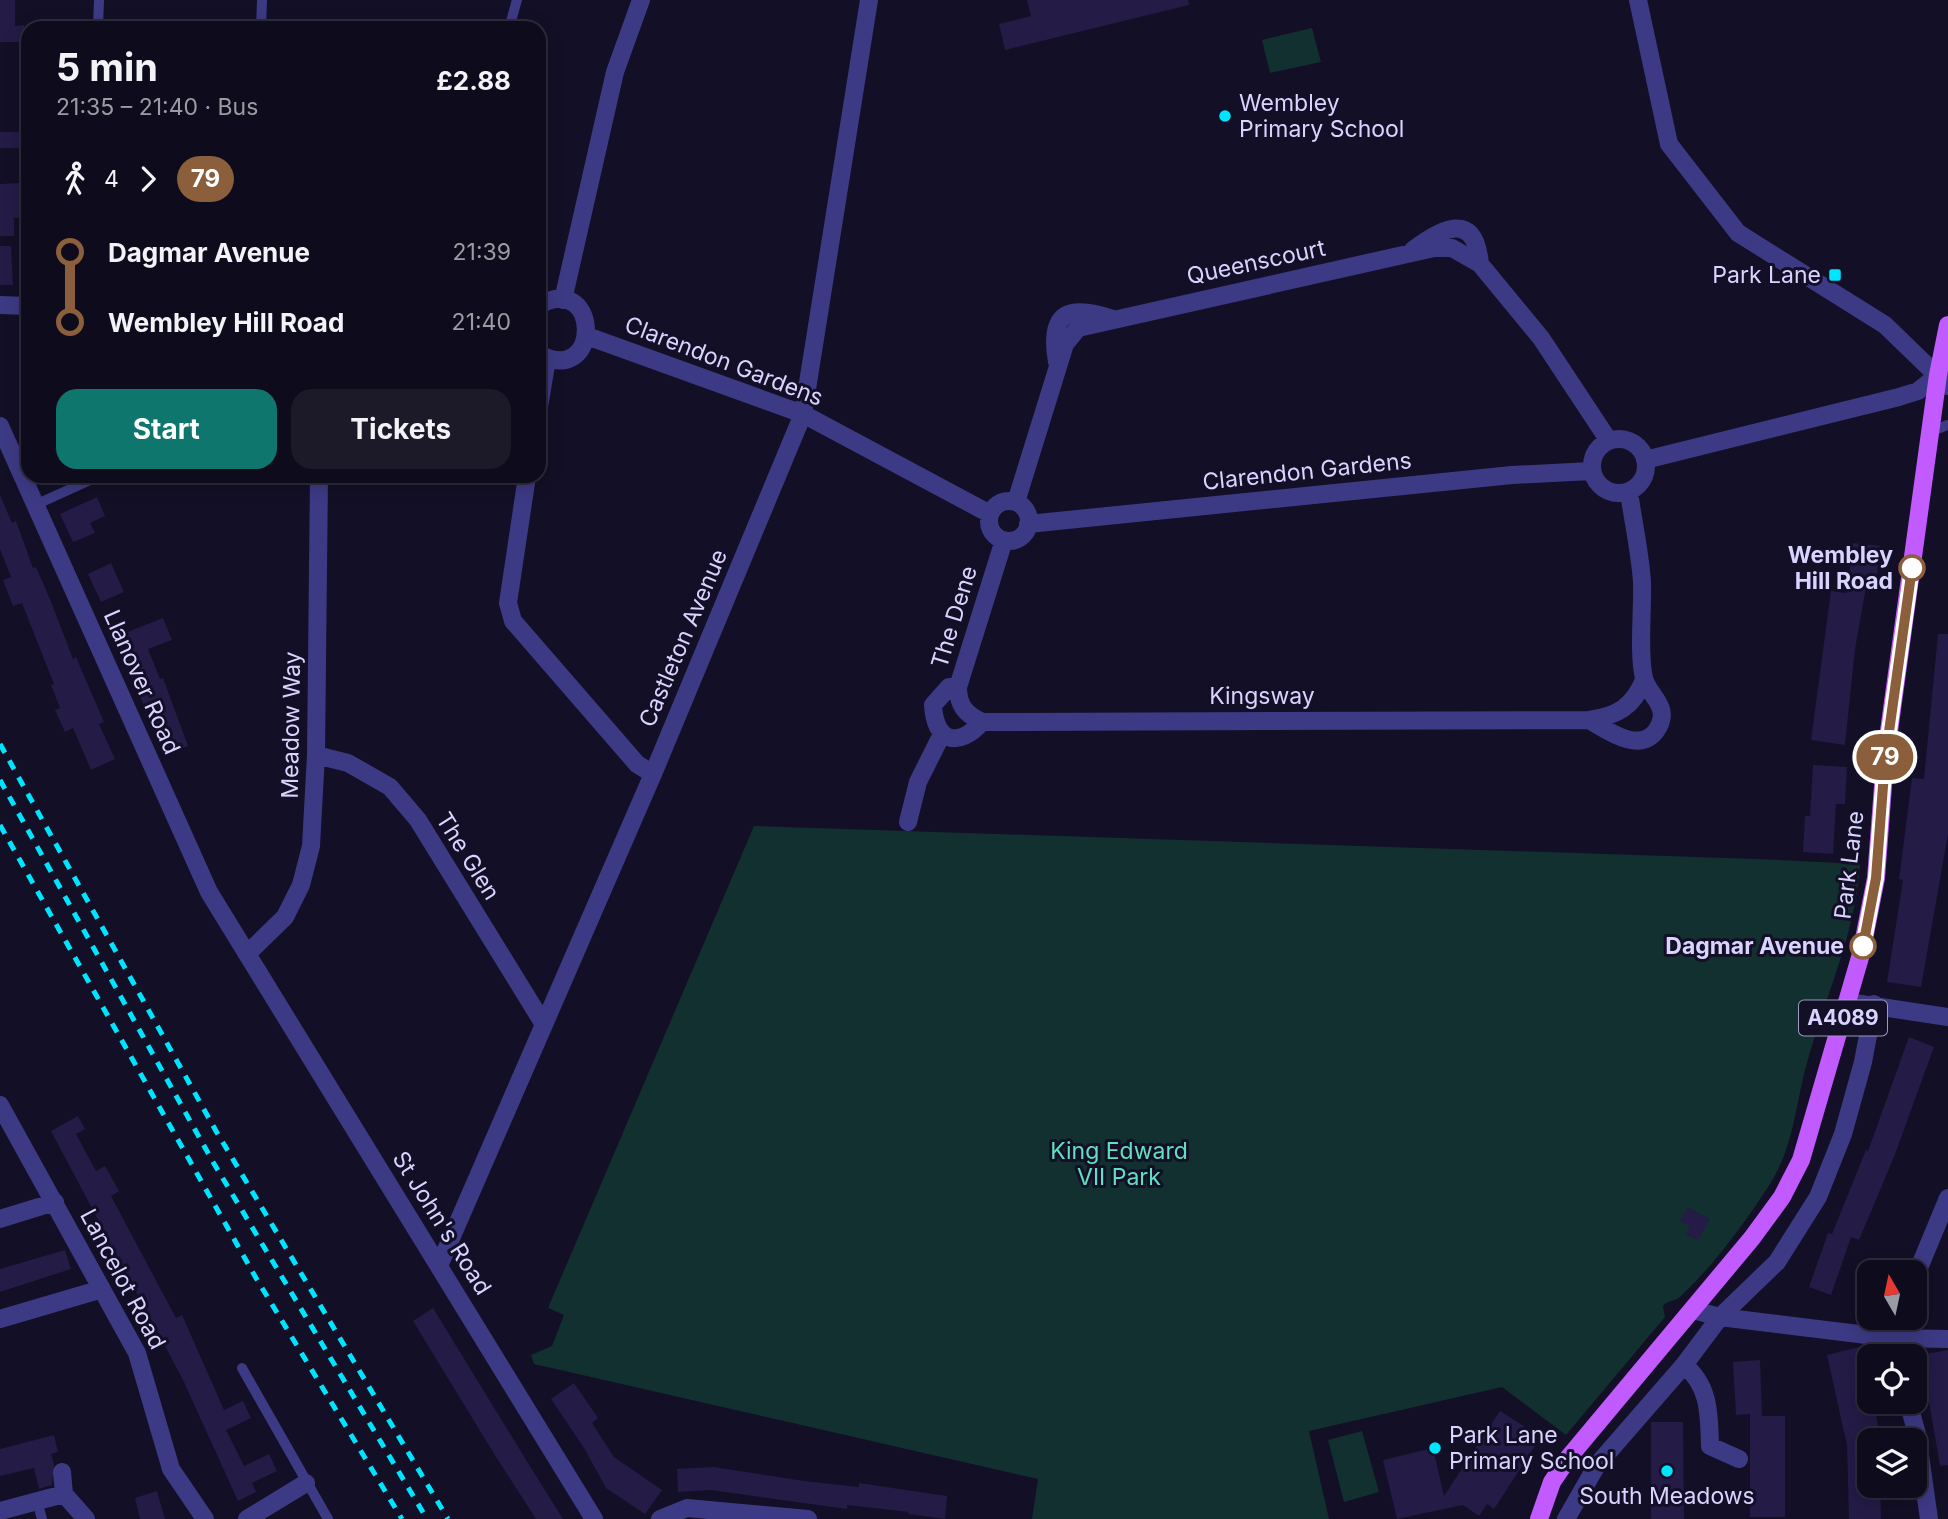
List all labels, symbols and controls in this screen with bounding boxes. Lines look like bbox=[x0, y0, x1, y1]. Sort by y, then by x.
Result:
text: 5 min bbox=[56, 44, 158, 90]
text: £2.88 bbox=[436, 65, 511, 96]
place label: Wembley Primary School bbox=[1239, 89, 1404, 143]
text: 21:35 – 21:40 · Bus bbox=[56, 93, 258, 121]
marker: Wembley Primary School bbox=[1217, 108, 1233, 124]
icon: walk bbox=[56, 160, 94, 198]
icon: forward bbox=[129, 160, 167, 198]
text: 79 bbox=[191, 164, 220, 193]
text: 4 bbox=[104, 165, 119, 193]
street label: Queenscourt bbox=[1184, 234, 1328, 290]
text: Dagmar Avenue bbox=[108, 237, 310, 268]
text: 21:39 bbox=[453, 238, 511, 266]
place label: Park Lane bbox=[1712, 261, 1821, 289]
marker: Park Lane bbox=[1827, 267, 1843, 283]
text: Wembley Hill Road bbox=[108, 307, 344, 338]
text: 21:40 bbox=[452, 308, 511, 336]
street label: Clarendon Gardens bbox=[621, 310, 827, 412]
button: Start bbox=[56, 389, 277, 469]
button: Tickets bbox=[291, 389, 511, 469]
street label: Clarendon Gardens bbox=[1201, 446, 1413, 496]
place label: Wembley Hill Road bbox=[1788, 541, 1893, 595]
street label: Castleton Avenue bbox=[633, 545, 733, 731]
marker: Wembley Hill Road bbox=[1899, 555, 1925, 581]
street label: The Dene bbox=[925, 563, 983, 671]
street label: Llanover Road bbox=[98, 606, 186, 758]
street label: Meadow Way bbox=[276, 651, 306, 799]
street label: Kingsway bbox=[1209, 682, 1315, 710]
line badge: 79 bbox=[1854, 734, 1916, 780]
text: 79 bbox=[1870, 742, 1900, 771]
street label: The Glen bbox=[430, 807, 506, 905]
street label: Park Lane bbox=[1828, 809, 1870, 921]
place label: Dagmar Avenue bbox=[1665, 932, 1844, 960]
marker: Dagmar Avenue bbox=[1850, 933, 1876, 959]
road number: A4089 bbox=[1799, 1000, 1887, 1036]
park label: King Edward VII Park bbox=[1050, 1137, 1188, 1191]
street label: St John's Road bbox=[387, 1146, 497, 1300]
street label: Lancelot Road bbox=[74, 1204, 172, 1354]
north arrow bbox=[1857, 1260, 1927, 1330]
map controls bbox=[1857, 1260, 1927, 1498]
button: locate bbox=[1857, 1344, 1927, 1414]
place label: Park Lane Primary School bbox=[1449, 1421, 1614, 1475]
button: layers bbox=[1857, 1428, 1927, 1498]
marker: Park Lane Primary School bbox=[1427, 1440, 1443, 1456]
marker: South Meadows bbox=[1659, 1463, 1675, 1479]
place label: South Meadows bbox=[1579, 1482, 1755, 1510]

